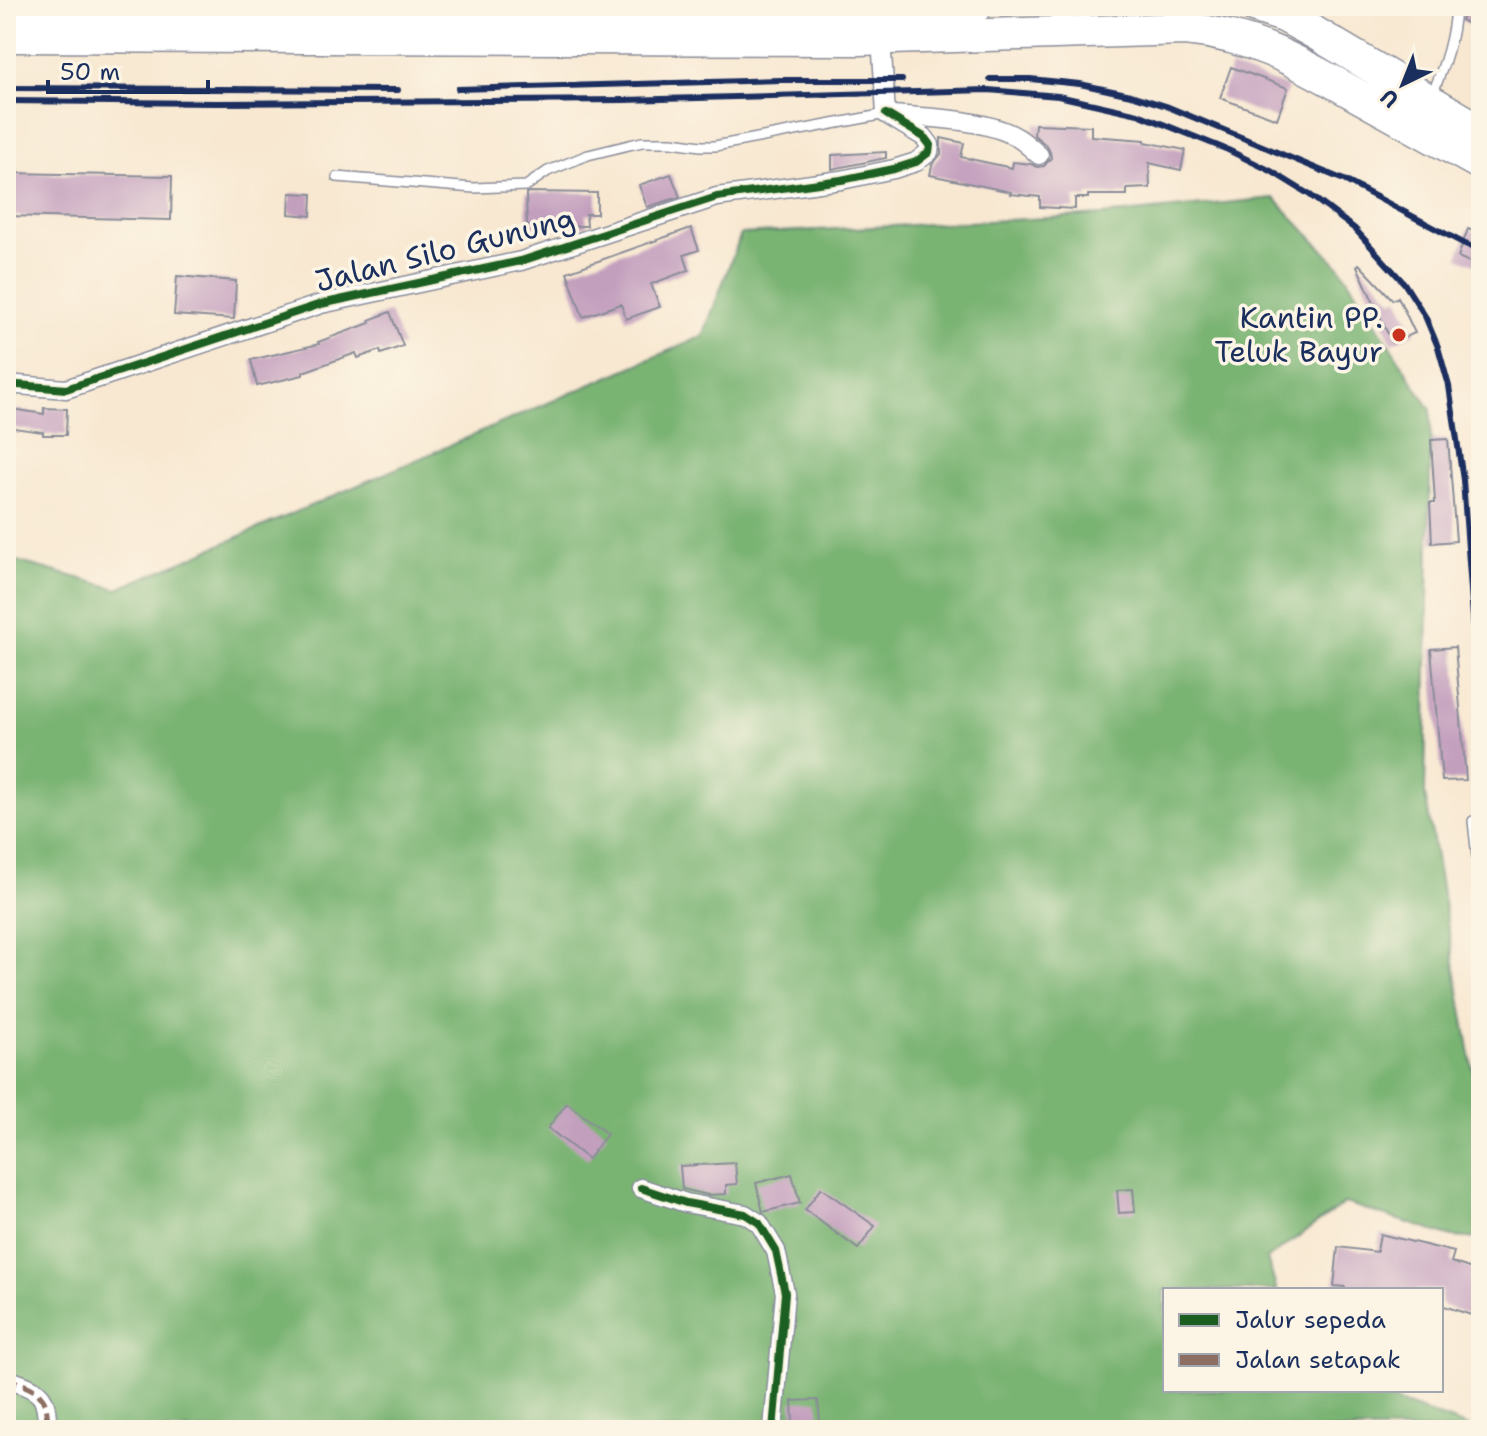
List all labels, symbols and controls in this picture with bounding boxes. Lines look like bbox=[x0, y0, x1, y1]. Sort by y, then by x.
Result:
scale bar bbox=[48, 44, 208, 94]
north arrow bbox=[1363, 44, 1443, 124]
text: 50 m bbox=[60, 56, 120, 88]
text: U bbox=[1374, 83, 1405, 114]
street label: Jalan Silo Gunung bbox=[311, 197, 579, 302]
place label: Kantin PP. Teluk Bayur bbox=[1214, 297, 1383, 372]
marker: Kantin PP. Teluk Bayur bbox=[1390, 326, 1408, 344]
legend bbox=[1163, 1288, 1443, 1392]
text: Jalur sepeda bbox=[1235, 1304, 1386, 1336]
text: Jalan setapak bbox=[1235, 1344, 1401, 1376]

